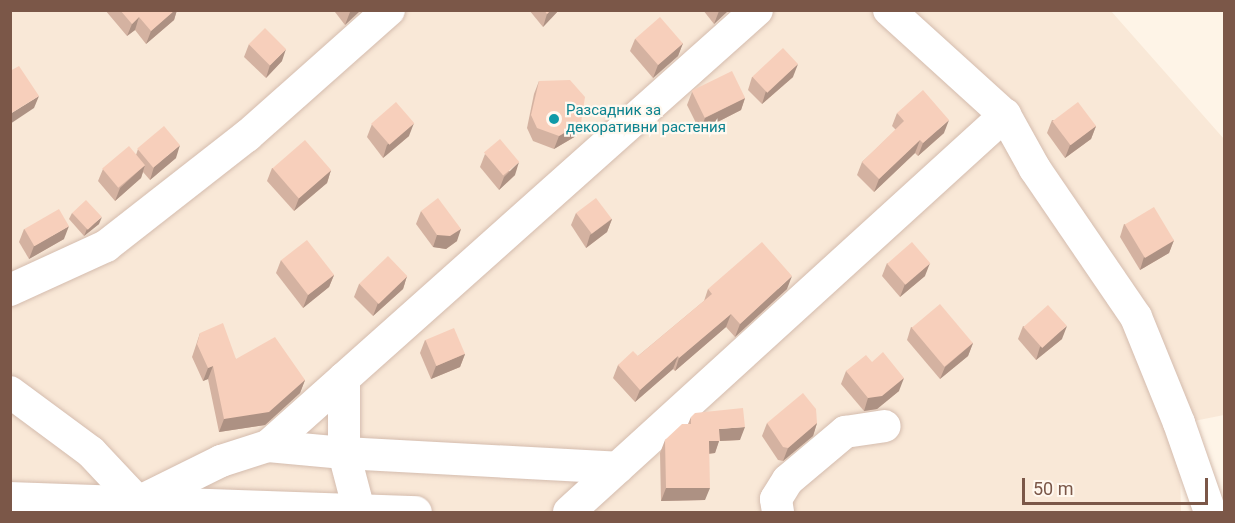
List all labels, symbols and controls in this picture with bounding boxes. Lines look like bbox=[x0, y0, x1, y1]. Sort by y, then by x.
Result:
place label: Разсадник за декоративни растения bbox=[566, 101, 726, 136]
marker: Разсадник за декоративни растения bbox=[547, 112, 561, 126]
scale bar bbox=[1025, 466, 1211, 504]
text: 50 m bbox=[1033, 478, 1073, 499]

